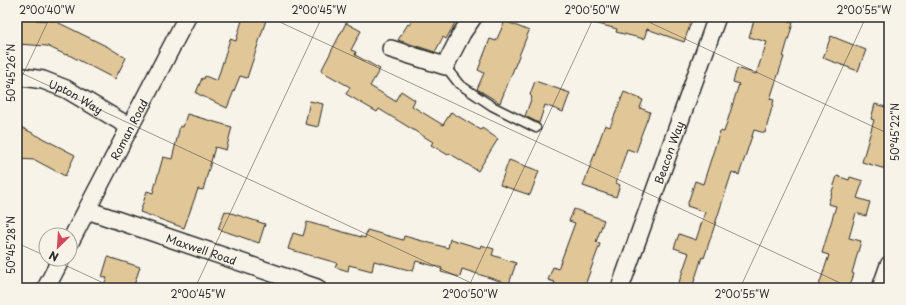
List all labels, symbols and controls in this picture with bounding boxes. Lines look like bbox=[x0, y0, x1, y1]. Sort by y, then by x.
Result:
text: 2°00'40"W bbox=[19, 2, 76, 17]
text: 2°00'45"W bbox=[292, 2, 347, 17]
text: 2°00'50"W bbox=[564, 2, 621, 17]
text: 2°00'55"W bbox=[836, 2, 892, 17]
text: 50°45'26"N bbox=[3, 44, 18, 102]
street label: Upton Way bbox=[46, 75, 106, 118]
street label: Roman Road bbox=[106, 96, 152, 163]
text: 50°45'22"N bbox=[887, 103, 902, 161]
street label: Beacon Way bbox=[649, 119, 688, 186]
text: 50°45'28"N bbox=[3, 216, 18, 274]
north arrow bbox=[38, 227, 78, 267]
street label: Maxwell Road bbox=[164, 229, 239, 269]
text: N bbox=[46, 247, 61, 266]
text: 2°00'45"W bbox=[171, 286, 226, 301]
text: 2°00'50"W bbox=[442, 286, 499, 301]
text: 2°00'55"W bbox=[714, 286, 770, 301]

